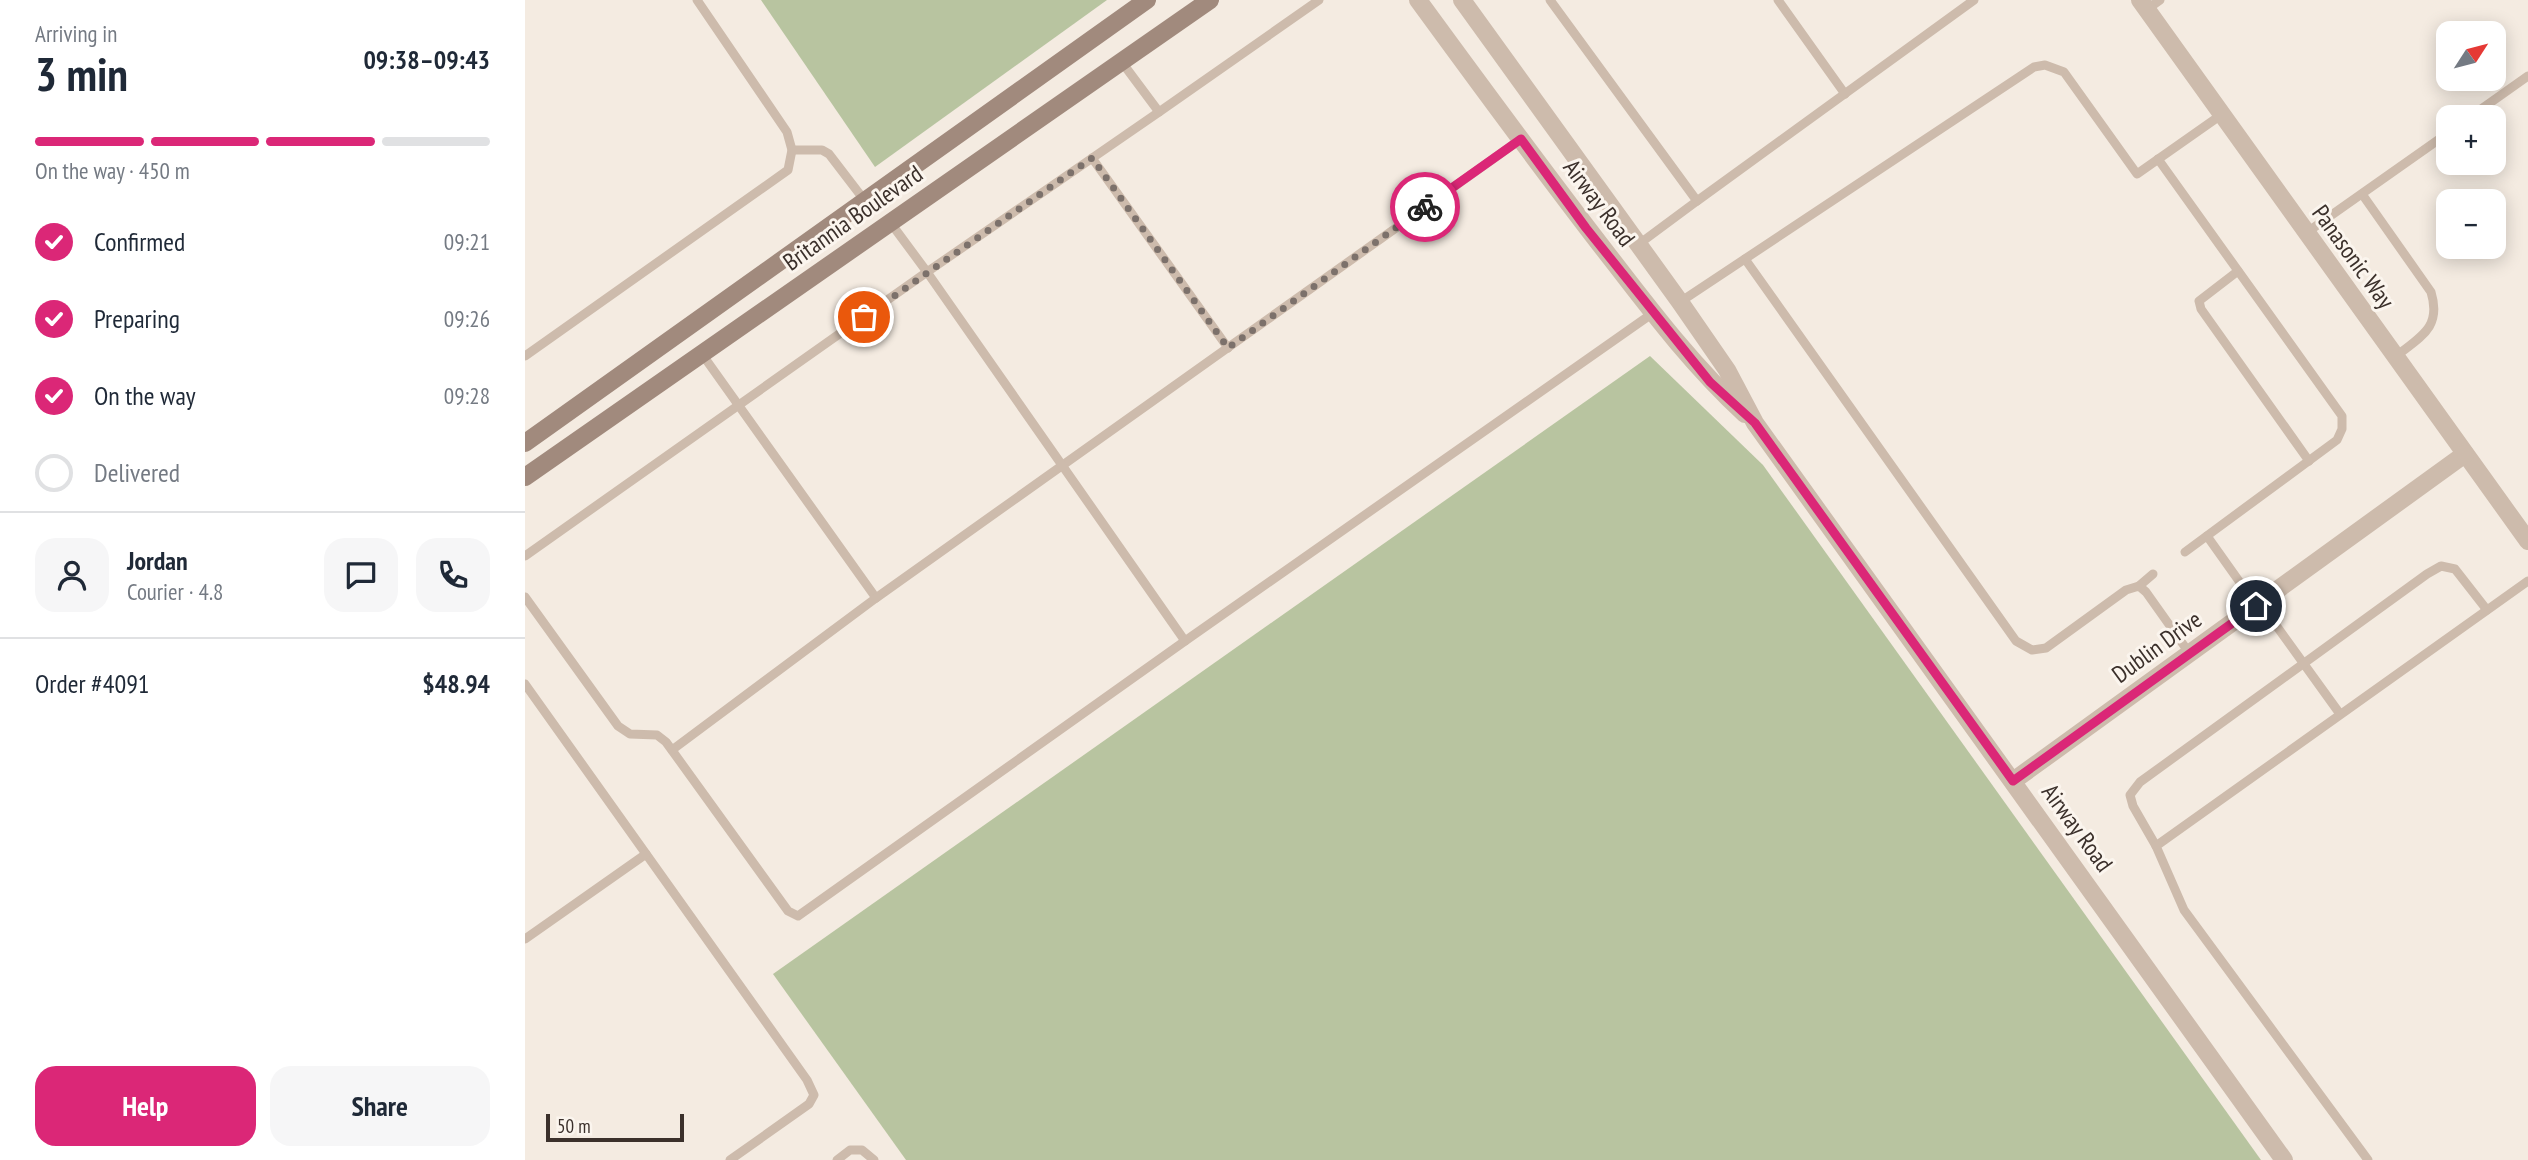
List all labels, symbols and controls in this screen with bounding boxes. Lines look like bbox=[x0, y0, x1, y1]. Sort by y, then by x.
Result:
text: Arriving in bbox=[35, 19, 117, 48]
north arrow bbox=[2436, 21, 2506, 91]
map controls bbox=[2436, 21, 2506, 259]
text: 09:38–09:43 bbox=[363, 43, 490, 76]
text: 3 min bbox=[35, 44, 128, 104]
button: + bbox=[2436, 105, 2506, 175]
street label: Airway Road bbox=[1557, 153, 1642, 252]
text: On the way · 450 m bbox=[35, 156, 190, 185]
street label: Britannia Boulevard bbox=[777, 158, 928, 277]
courier bbox=[1390, 172, 1460, 242]
icon: bike bbox=[1406, 188, 1444, 226]
button: − bbox=[2436, 189, 2506, 259]
street label: Panasonic Way bbox=[2305, 199, 2401, 315]
icon: check bbox=[35, 223, 73, 261]
text: Confirmed bbox=[94, 225, 185, 258]
text: 09:21 bbox=[444, 227, 490, 256]
pin bbox=[834, 287, 894, 347]
icon: bag bbox=[845, 298, 883, 336]
icon: check bbox=[35, 300, 73, 338]
text: Preparing bbox=[94, 302, 180, 335]
text: 09:26 bbox=[444, 304, 490, 333]
icon: check bbox=[35, 377, 73, 415]
text: On the way bbox=[94, 379, 196, 412]
text: 09:28 bbox=[444, 381, 490, 410]
text: Delivered bbox=[94, 456, 180, 489]
button: person bbox=[35, 538, 109, 612]
button: chat bbox=[324, 538, 398, 612]
button: phone bbox=[416, 538, 490, 612]
text: Jordan bbox=[127, 544, 188, 577]
pin bbox=[2226, 576, 2286, 636]
text: Courier · 4.8 bbox=[127, 577, 223, 606]
icon: home bbox=[2237, 587, 2275, 625]
street label: Dublin Drive bbox=[2106, 604, 2208, 690]
text: Order #4091 bbox=[35, 667, 150, 700]
text: $48.94 bbox=[422, 667, 490, 700]
street label: Airway Road bbox=[2035, 778, 2120, 878]
button: Help bbox=[35, 1066, 256, 1146]
button: Share bbox=[270, 1066, 490, 1146]
scale bar bbox=[546, 1111, 684, 1143]
text: 50 m bbox=[557, 1114, 591, 1138]

